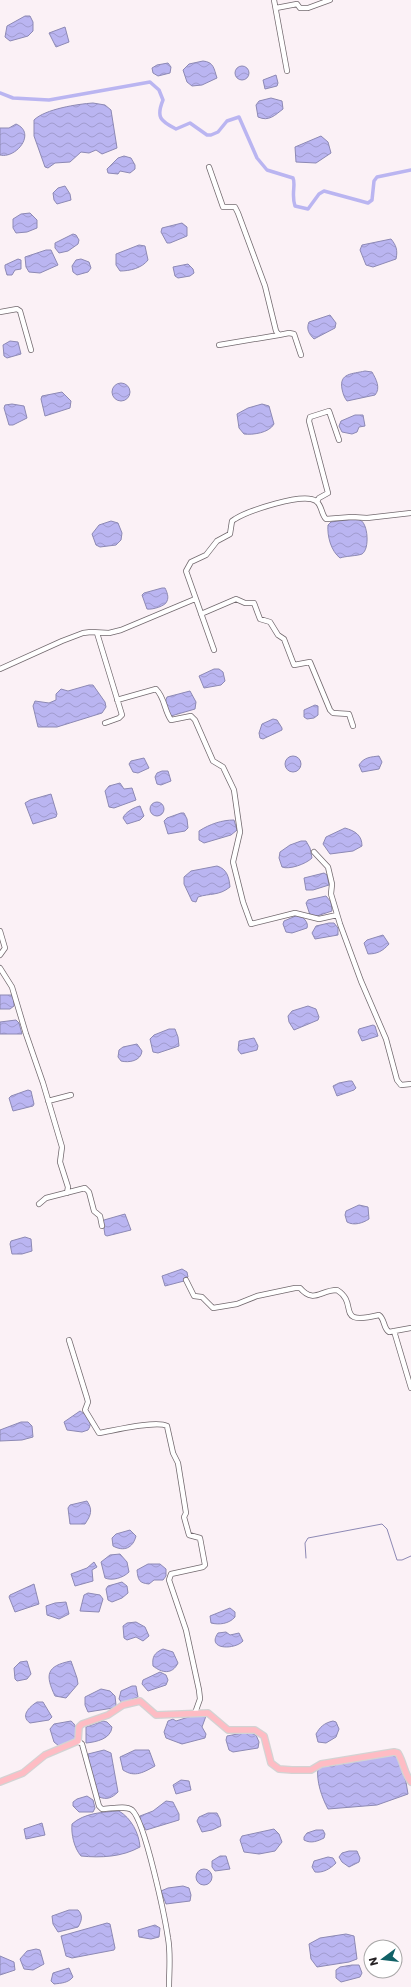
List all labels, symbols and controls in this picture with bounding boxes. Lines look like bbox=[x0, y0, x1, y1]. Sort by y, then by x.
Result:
north arrow bbox=[363, 1939, 403, 1979]
text: N bbox=[365, 1956, 382, 1968]

